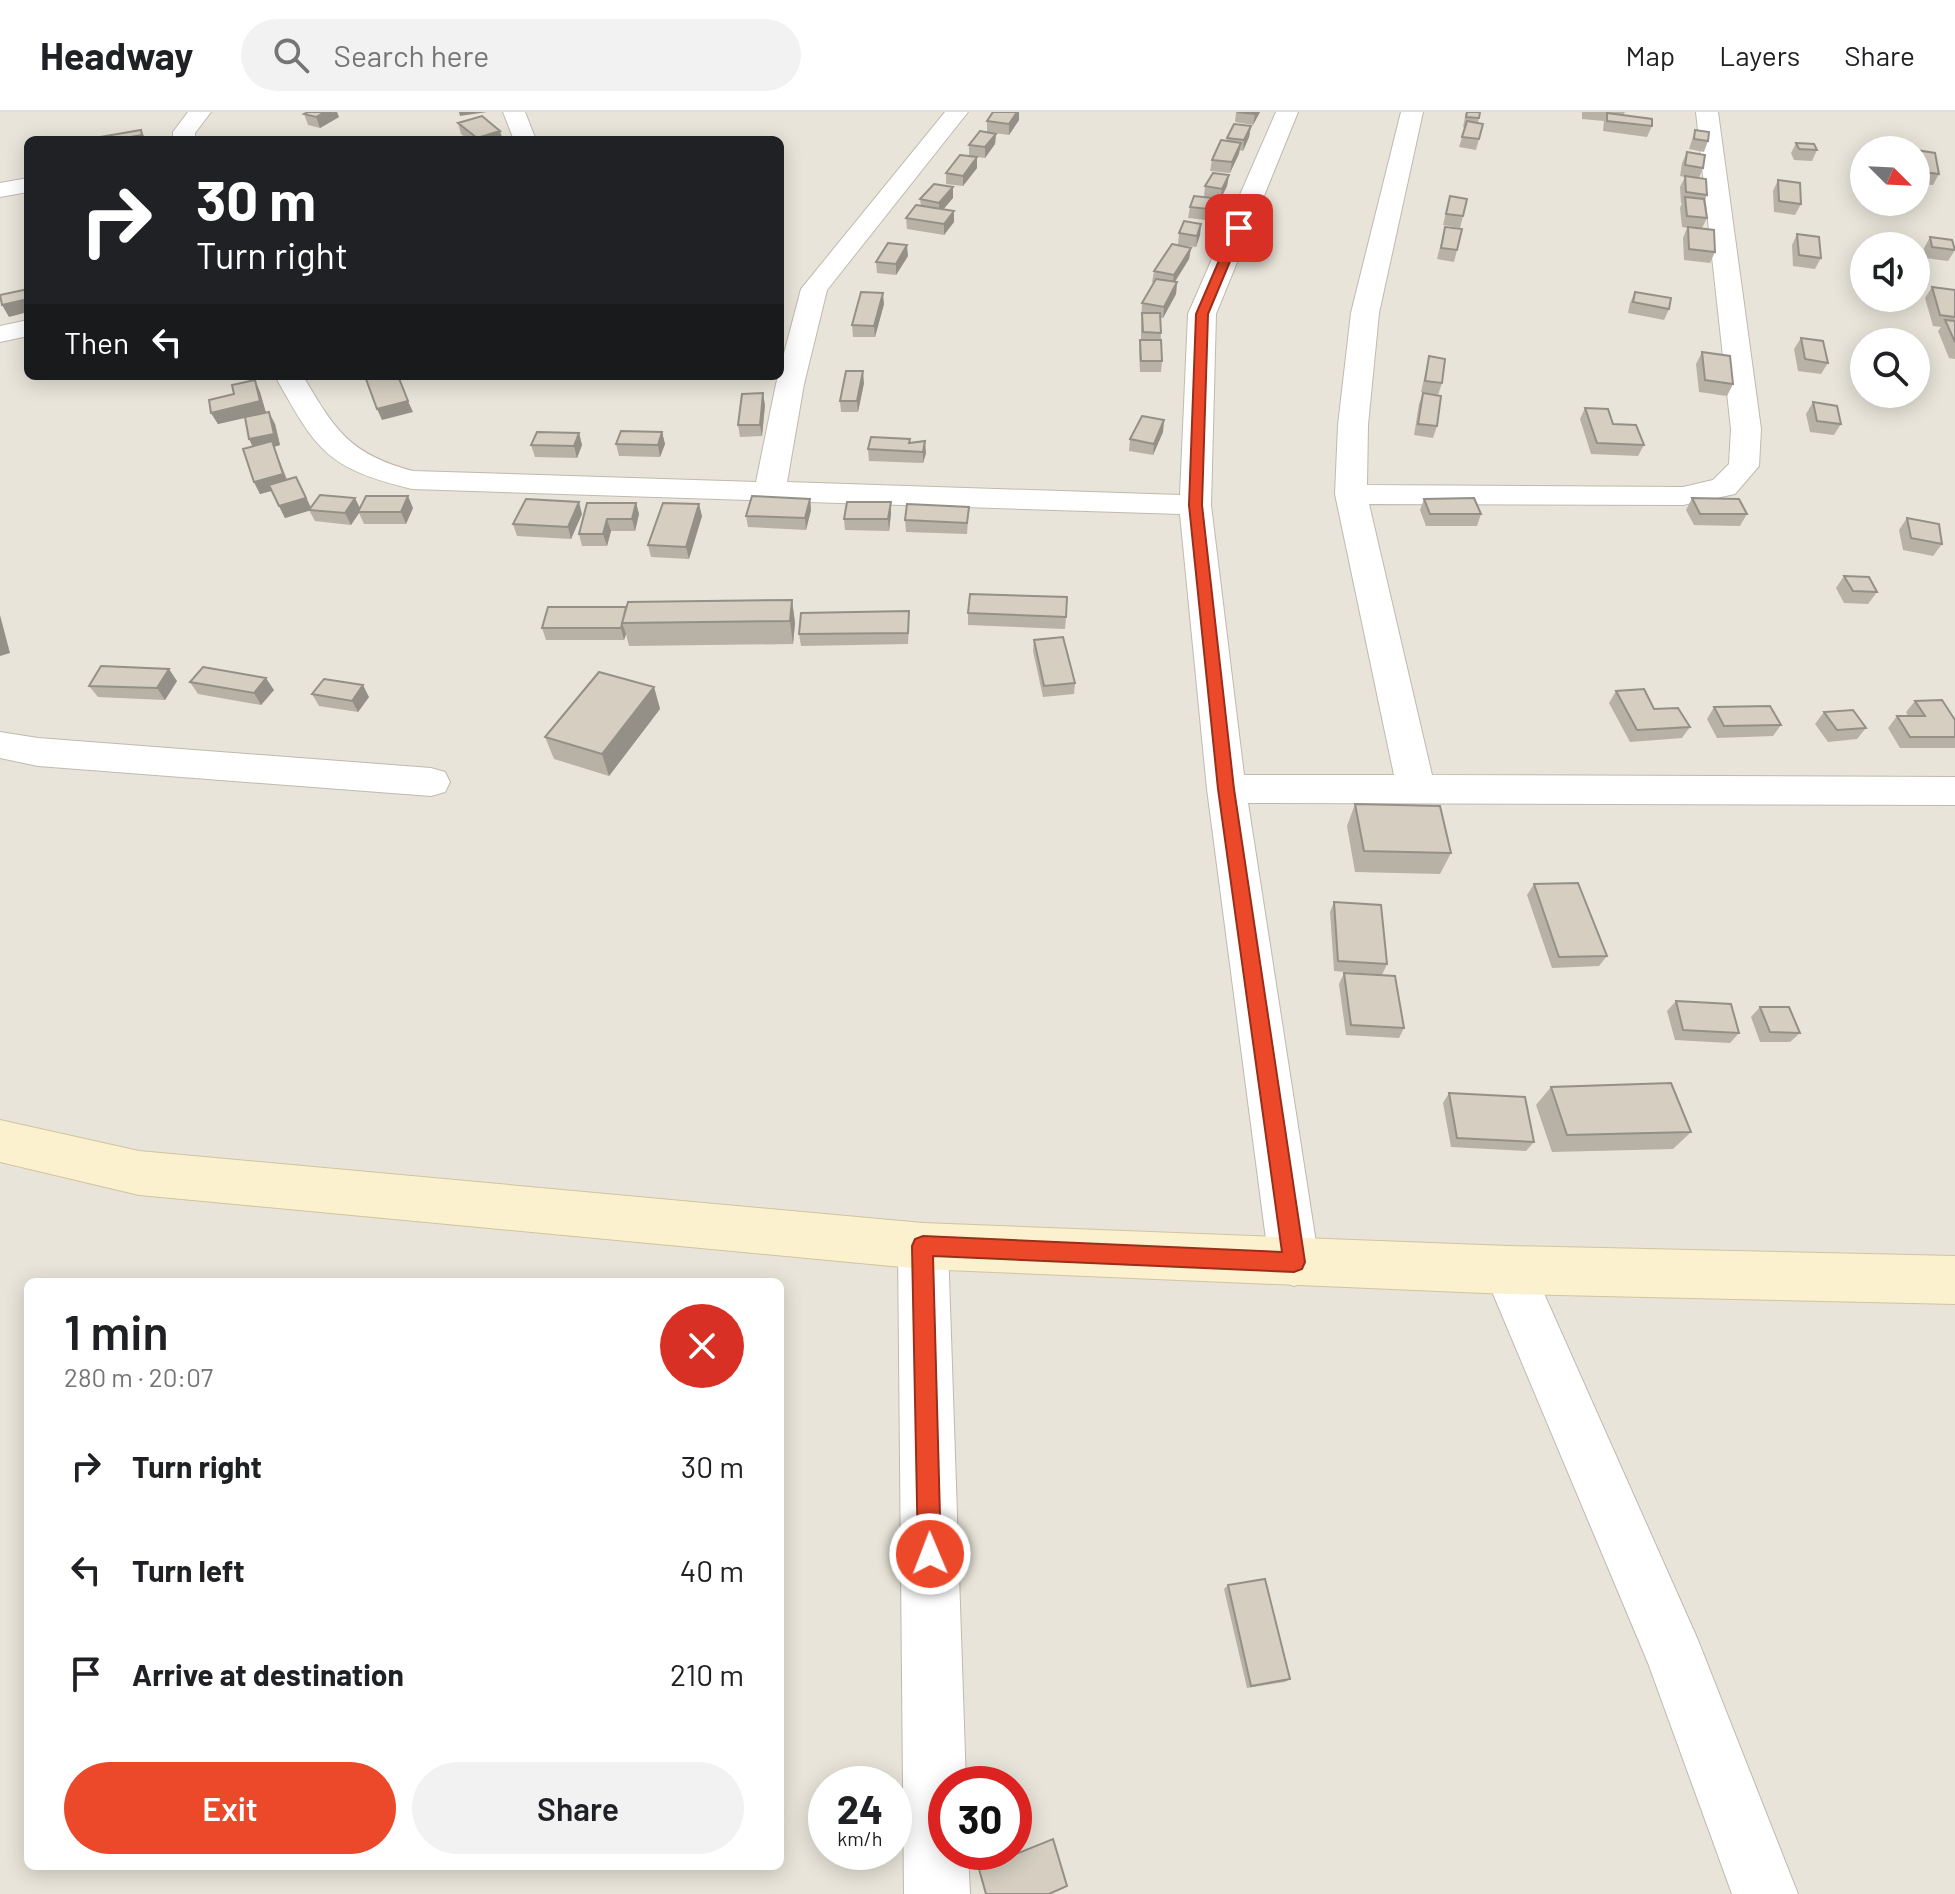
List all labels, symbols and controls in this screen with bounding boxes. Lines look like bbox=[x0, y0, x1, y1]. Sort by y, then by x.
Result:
search box bbox=[241, 19, 801, 91]
text: Headway bbox=[40, 32, 193, 78]
icon: search bbox=[269, 33, 313, 77]
text: Search here bbox=[333, 37, 489, 73]
text: Map bbox=[1625, 38, 1675, 72]
text: Layers bbox=[1719, 38, 1800, 72]
text: Share bbox=[1844, 38, 1915, 72]
north arrow bbox=[1850, 136, 1930, 216]
map controls bbox=[1850, 136, 1930, 408]
text: 30 m bbox=[196, 165, 316, 232]
icon: right bbox=[64, 168, 168, 272]
pin bbox=[1205, 194, 1273, 262]
icon: arrive bbox=[1217, 206, 1261, 250]
button: sound bbox=[1850, 232, 1930, 312]
text: Turn right bbox=[196, 233, 348, 276]
icon: left bbox=[145, 320, 189, 364]
text: Then bbox=[64, 324, 129, 360]
button: search bbox=[1850, 328, 1930, 408]
text: 1 min bbox=[64, 1302, 169, 1360]
button: close bbox=[660, 1304, 744, 1388]
text: 280 m · 20:07 bbox=[64, 1361, 213, 1392]
icon: right bbox=[64, 1444, 108, 1488]
text: Turn right bbox=[132, 1448, 262, 1484]
text: 30 m bbox=[681, 1448, 744, 1484]
position arrow bbox=[888, 1512, 972, 1596]
icon: left bbox=[64, 1548, 108, 1592]
text: Turn left bbox=[132, 1552, 245, 1588]
text: 40 m bbox=[680, 1552, 744, 1588]
icon: arrive bbox=[64, 1652, 108, 1696]
text: Arrive at destination bbox=[132, 1656, 404, 1692]
text: 210 m bbox=[670, 1656, 744, 1692]
button: Exit bbox=[64, 1762, 396, 1854]
button: Share bbox=[412, 1762, 744, 1854]
speed limit sign: 30 bbox=[928, 1766, 1032, 1870]
text: 24 bbox=[837, 1784, 883, 1832]
text: km/h bbox=[837, 1826, 883, 1850]

